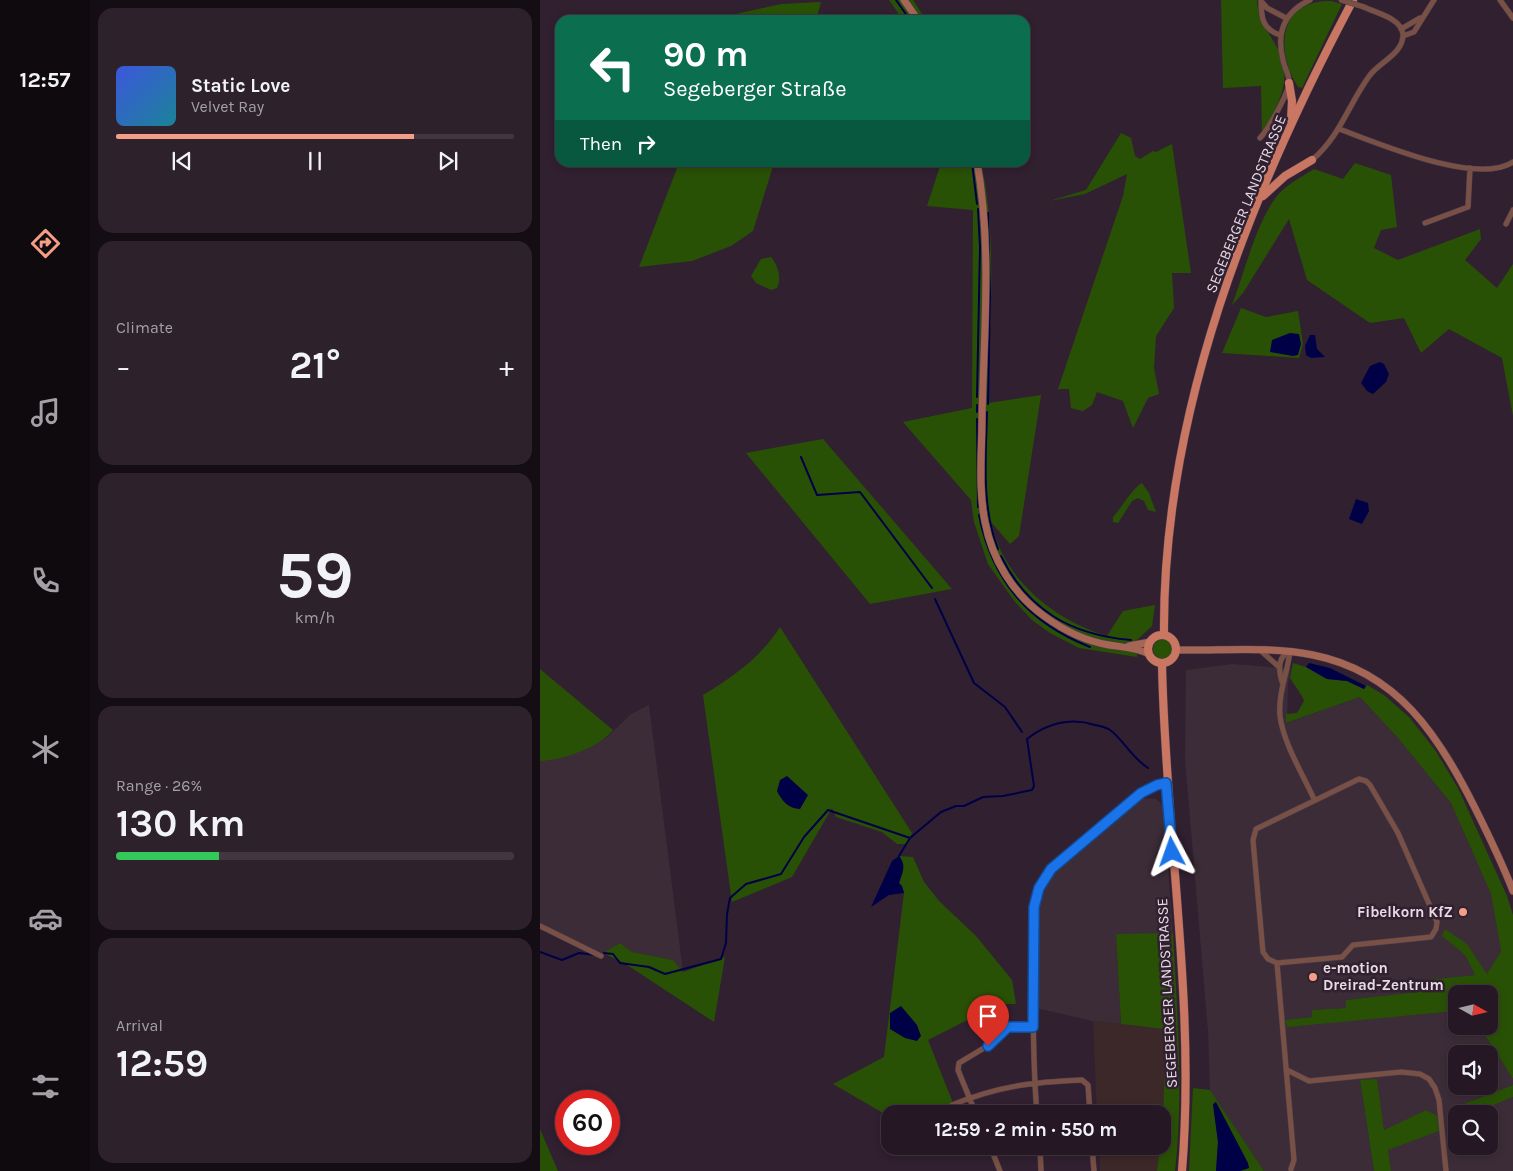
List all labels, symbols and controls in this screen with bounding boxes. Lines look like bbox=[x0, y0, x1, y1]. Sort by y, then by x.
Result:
text: 90 m bbox=[663, 34, 749, 75]
icon: left bbox=[580, 35, 645, 100]
text: 12:57 bbox=[20, 67, 70, 93]
text: Static Love bbox=[191, 75, 290, 97]
text: Segeberger Straße bbox=[663, 76, 847, 102]
text: Velvet Ray bbox=[191, 97, 264, 116]
street label: SEGEBERGER LANDSTRASSE bbox=[1202, 112, 1290, 296]
icon: right bbox=[632, 130, 660, 158]
text: Then bbox=[580, 133, 622, 155]
icon: previous bbox=[168, 147, 196, 175]
icon: pause bbox=[301, 147, 329, 175]
icon: next bbox=[434, 147, 462, 175]
icon: directions bbox=[28, 226, 63, 261]
text: Climate bbox=[116, 318, 173, 337]
text: 21° bbox=[289, 343, 341, 388]
text: − bbox=[116, 350, 131, 383]
text: + bbox=[499, 350, 514, 383]
icon: music bbox=[28, 395, 63, 430]
text: 59 bbox=[276, 537, 354, 613]
icon: phone bbox=[28, 563, 63, 598]
text: km/h bbox=[295, 608, 335, 627]
icon: climate bbox=[28, 732, 63, 767]
text: Range · 26% bbox=[116, 776, 202, 795]
text: 130 km bbox=[116, 801, 245, 846]
position arrow bbox=[1145, 825, 1197, 877]
street label: SEGEBERGER LANDSTRASSE bbox=[1153, 898, 1181, 1088]
icon: car bbox=[28, 901, 63, 936]
place label: Fibelkorn KfZ bbox=[1357, 903, 1453, 921]
marker: Fibelkorn KfZ bbox=[1457, 906, 1469, 918]
place label: e-motion Dreirad-Zentrum bbox=[1323, 959, 1444, 994]
marker: e-motion Dreirad-Zentrum bbox=[1307, 971, 1319, 983]
north arrow bbox=[1448, 985, 1498, 1035]
map controls bbox=[1448, 985, 1498, 1155]
pin bbox=[967, 995, 1009, 1046]
icon: arrive bbox=[974, 1002, 1002, 1030]
text: Arrival bbox=[116, 1016, 163, 1035]
text: 12:59 bbox=[116, 1041, 208, 1086]
button: sound bbox=[1448, 1045, 1498, 1095]
icon: filters bbox=[28, 1069, 63, 1104]
speed limit sign: 60 bbox=[555, 1090, 620, 1155]
button: search bbox=[1448, 1105, 1498, 1155]
text: 12:59 · 2 min · 550 m bbox=[935, 1119, 1117, 1141]

